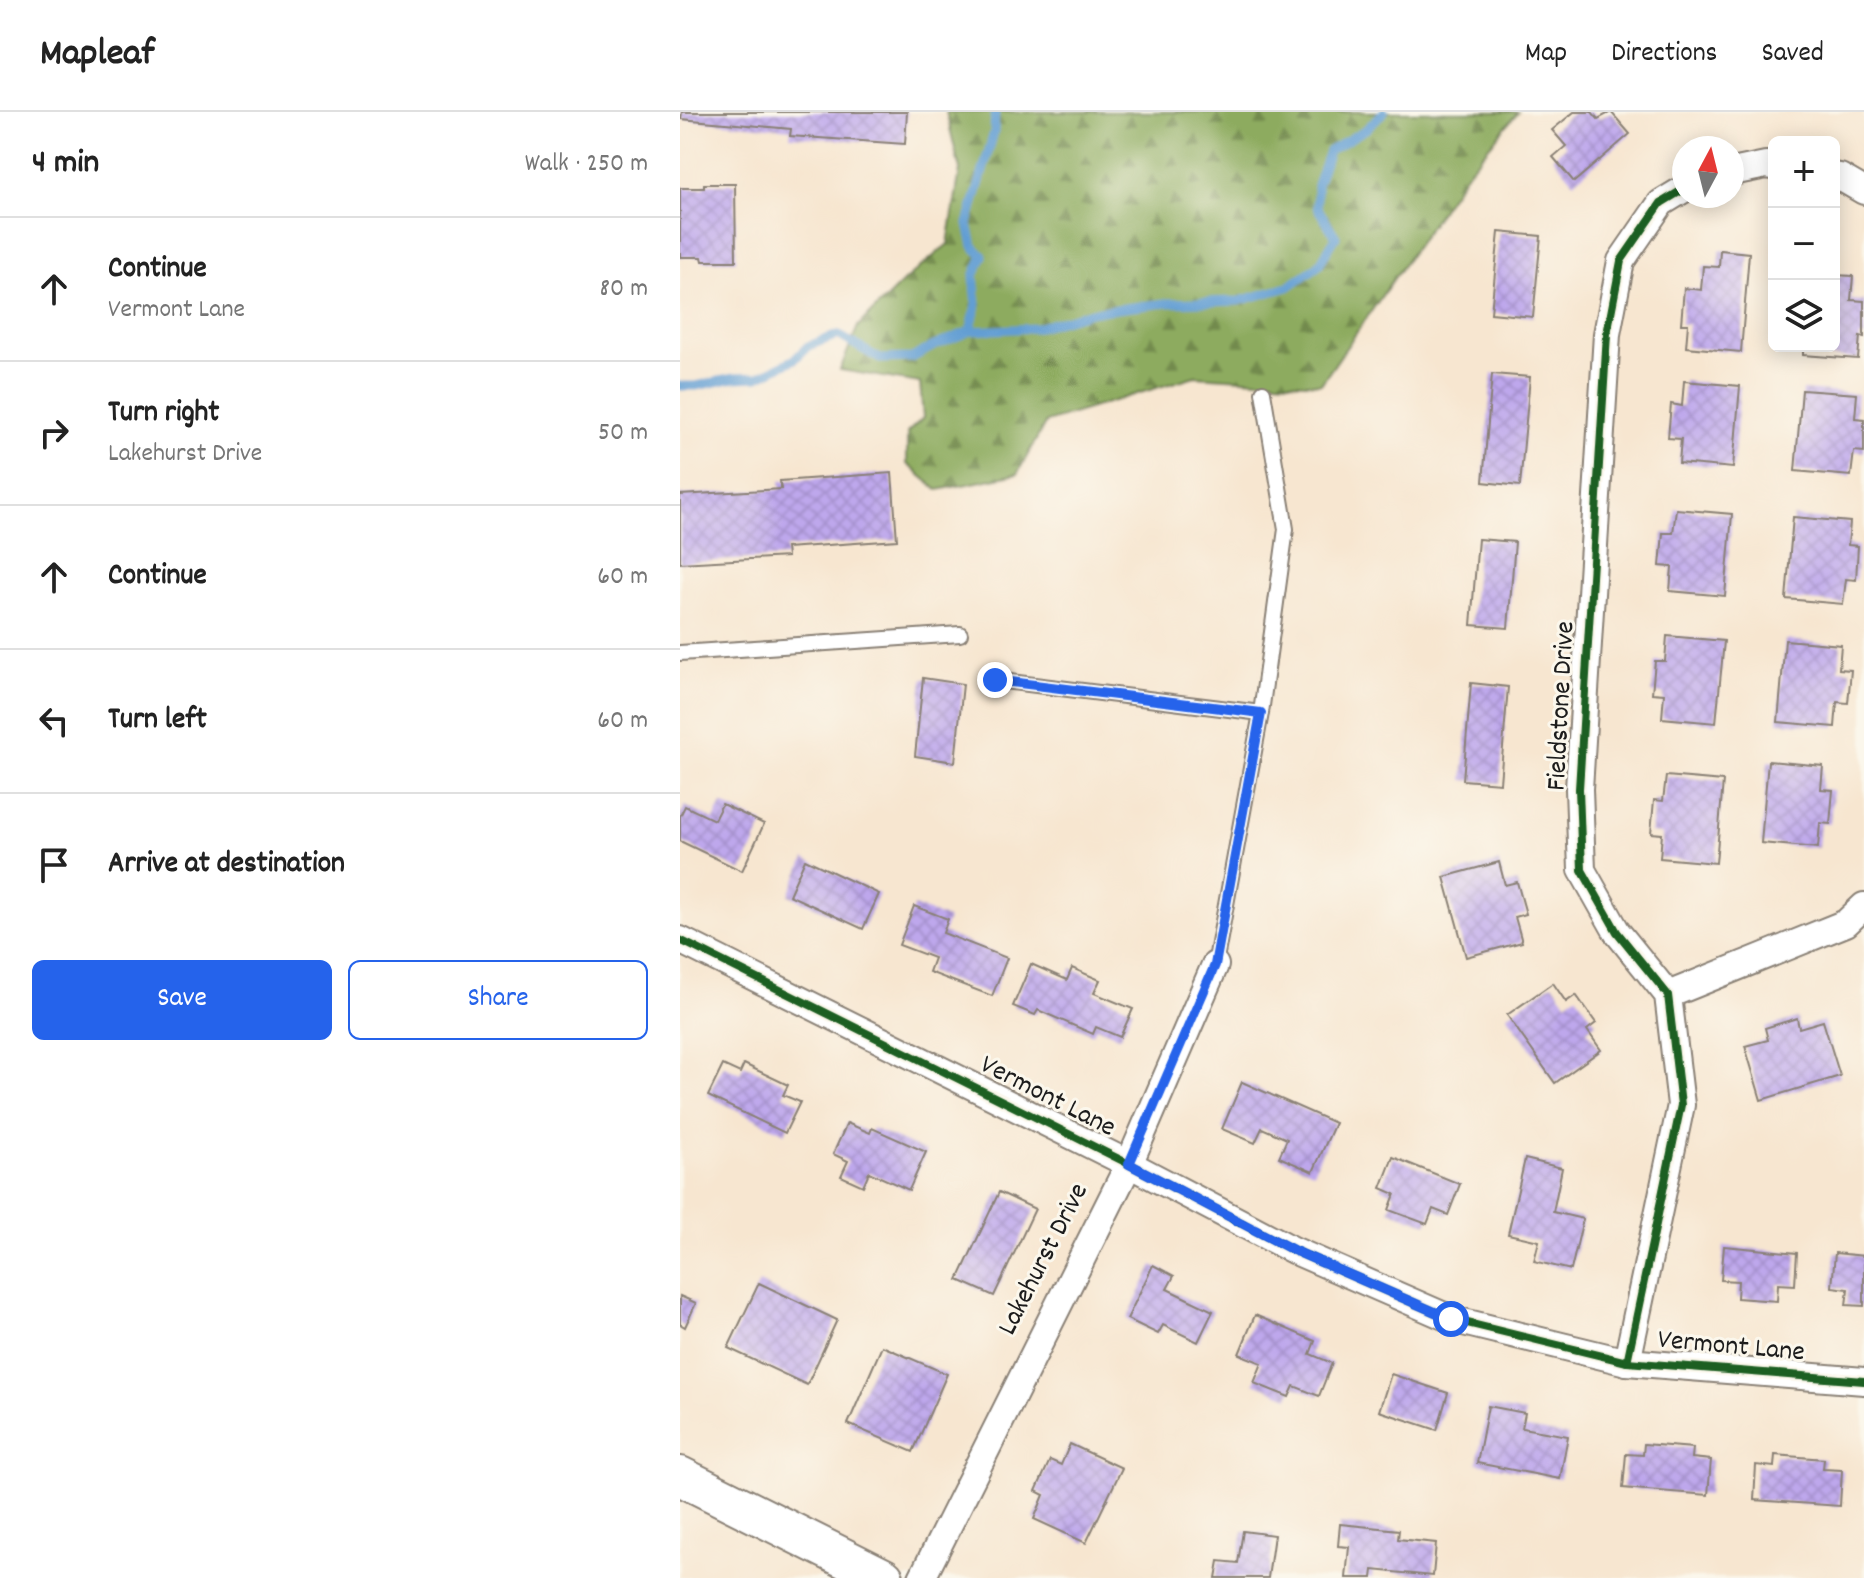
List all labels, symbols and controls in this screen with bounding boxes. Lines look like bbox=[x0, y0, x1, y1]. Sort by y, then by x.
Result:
text: Mapleaf bbox=[40, 28, 155, 83]
text: Map bbox=[1525, 35, 1567, 75]
text: Directions bbox=[1611, 35, 1717, 75]
text: Saved bbox=[1761, 35, 1824, 75]
north arrow bbox=[1672, 136, 1744, 208]
map controls bbox=[1768, 136, 1840, 352]
button: + bbox=[1768, 136, 1840, 208]
text: 4 min bbox=[32, 140, 99, 189]
text: Walk · 250 m bbox=[525, 146, 648, 183]
button: − bbox=[1768, 208, 1840, 280]
text: Continue bbox=[108, 249, 207, 292]
icon: ahead bbox=[32, 267, 76, 311]
text: 80 m bbox=[600, 271, 648, 308]
button: layers bbox=[1768, 280, 1840, 352]
text: Vermont Lane bbox=[108, 292, 245, 329]
text: Turn right bbox=[108, 393, 219, 436]
icon: right bbox=[32, 411, 76, 455]
text: 50 m bbox=[598, 415, 648, 452]
text: Lakehurst Drive bbox=[108, 436, 262, 473]
icon: ahead bbox=[32, 555, 76, 599]
text: Continue bbox=[108, 556, 207, 599]
text: 60 m bbox=[597, 559, 648, 596]
street label: Fieldstone Drive bbox=[1539, 620, 1587, 792]
route end bbox=[977, 662, 1013, 698]
icon: left bbox=[32, 699, 76, 743]
text: Turn left bbox=[108, 700, 207, 743]
text: 60 m bbox=[597, 703, 648, 740]
icon: arrive bbox=[32, 843, 76, 887]
text: Arrive at destination bbox=[108, 844, 345, 887]
button: Save bbox=[32, 960, 332, 1040]
button: Share bbox=[348, 960, 648, 1040]
street label: Vermont Lane bbox=[972, 1047, 1122, 1149]
street label: Lakehurst Drive bbox=[989, 1177, 1101, 1343]
route start bbox=[1433, 1301, 1469, 1337]
street label: Vermont Lane bbox=[1656, 1322, 1806, 1374]

